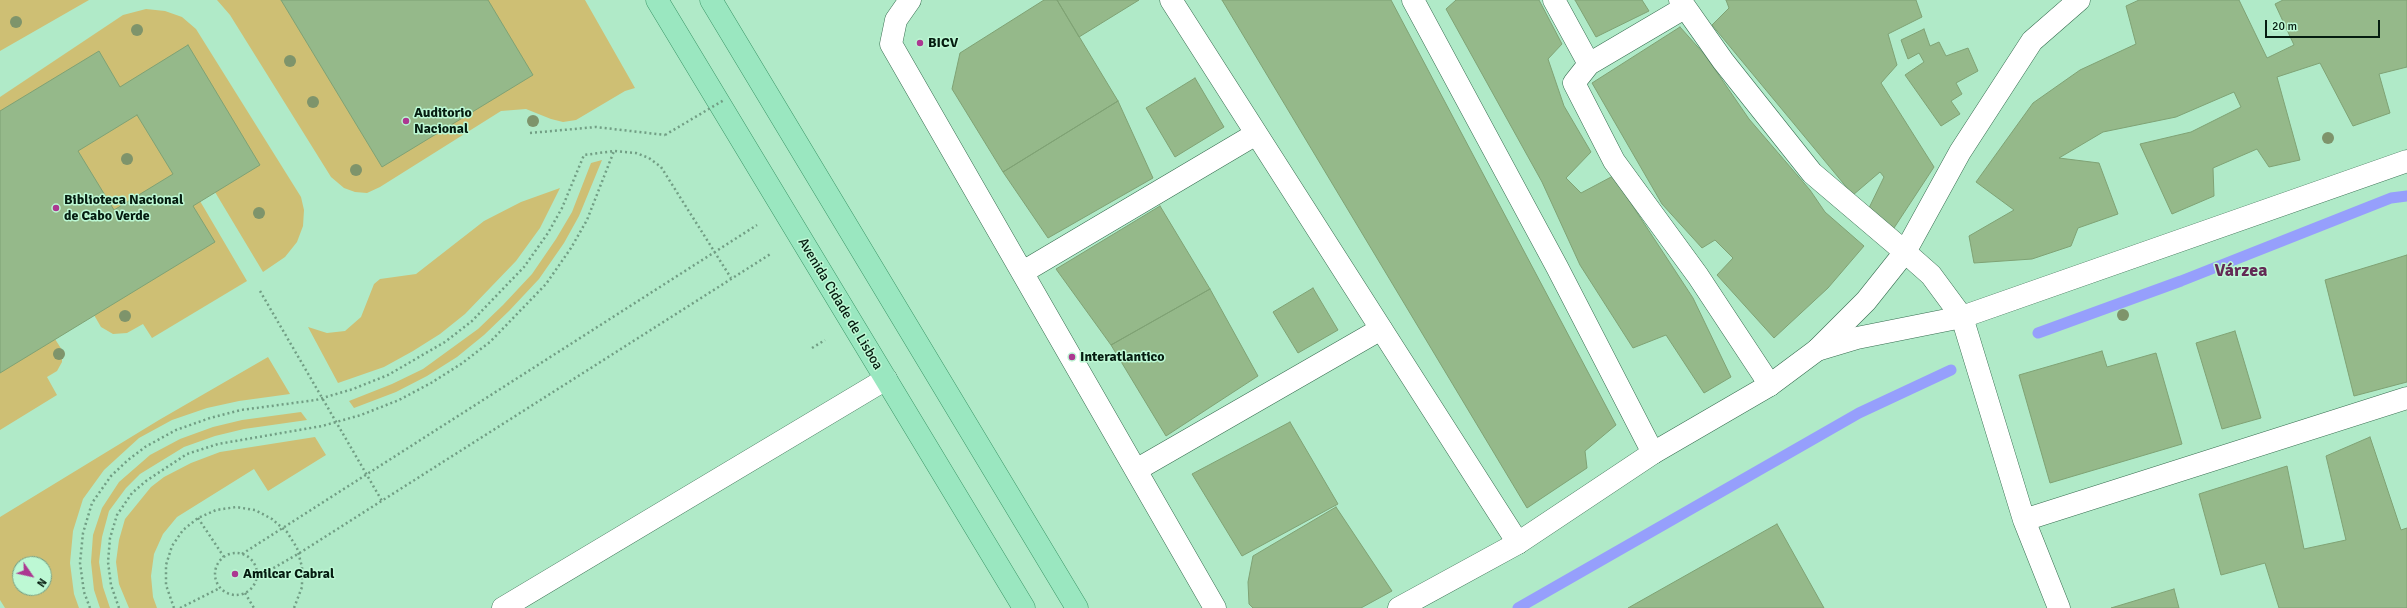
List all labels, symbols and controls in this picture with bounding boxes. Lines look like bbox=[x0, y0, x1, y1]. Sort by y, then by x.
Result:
scale bar bbox=[2267, 12, 2382, 38]
text: 20 m bbox=[2272, 19, 2297, 34]
place label: BICV bbox=[928, 35, 958, 51]
marker: BICV bbox=[915, 38, 925, 48]
place label: Auditorio Nacional bbox=[414, 105, 472, 138]
marker: Auditorio Nacional bbox=[401, 116, 411, 126]
place label: Biblioteca Nacional de Cabo Verde bbox=[64, 192, 183, 224]
marker: Biblioteca Nacional de Cabo Verde bbox=[51, 203, 61, 213]
street label: Avenida Cidade de Lisboa bbox=[794, 235, 886, 373]
district label: Várzea bbox=[2215, 260, 2267, 282]
place label: Interatlantico bbox=[1080, 349, 1164, 365]
marker: Interatlantico bbox=[1067, 352, 1077, 362]
north arrow bbox=[12, 556, 52, 596]
place label: Amilcar Cabral bbox=[243, 566, 334, 582]
marker: Amilcar Cabral bbox=[230, 569, 240, 579]
text: N bbox=[34, 576, 49, 589]

